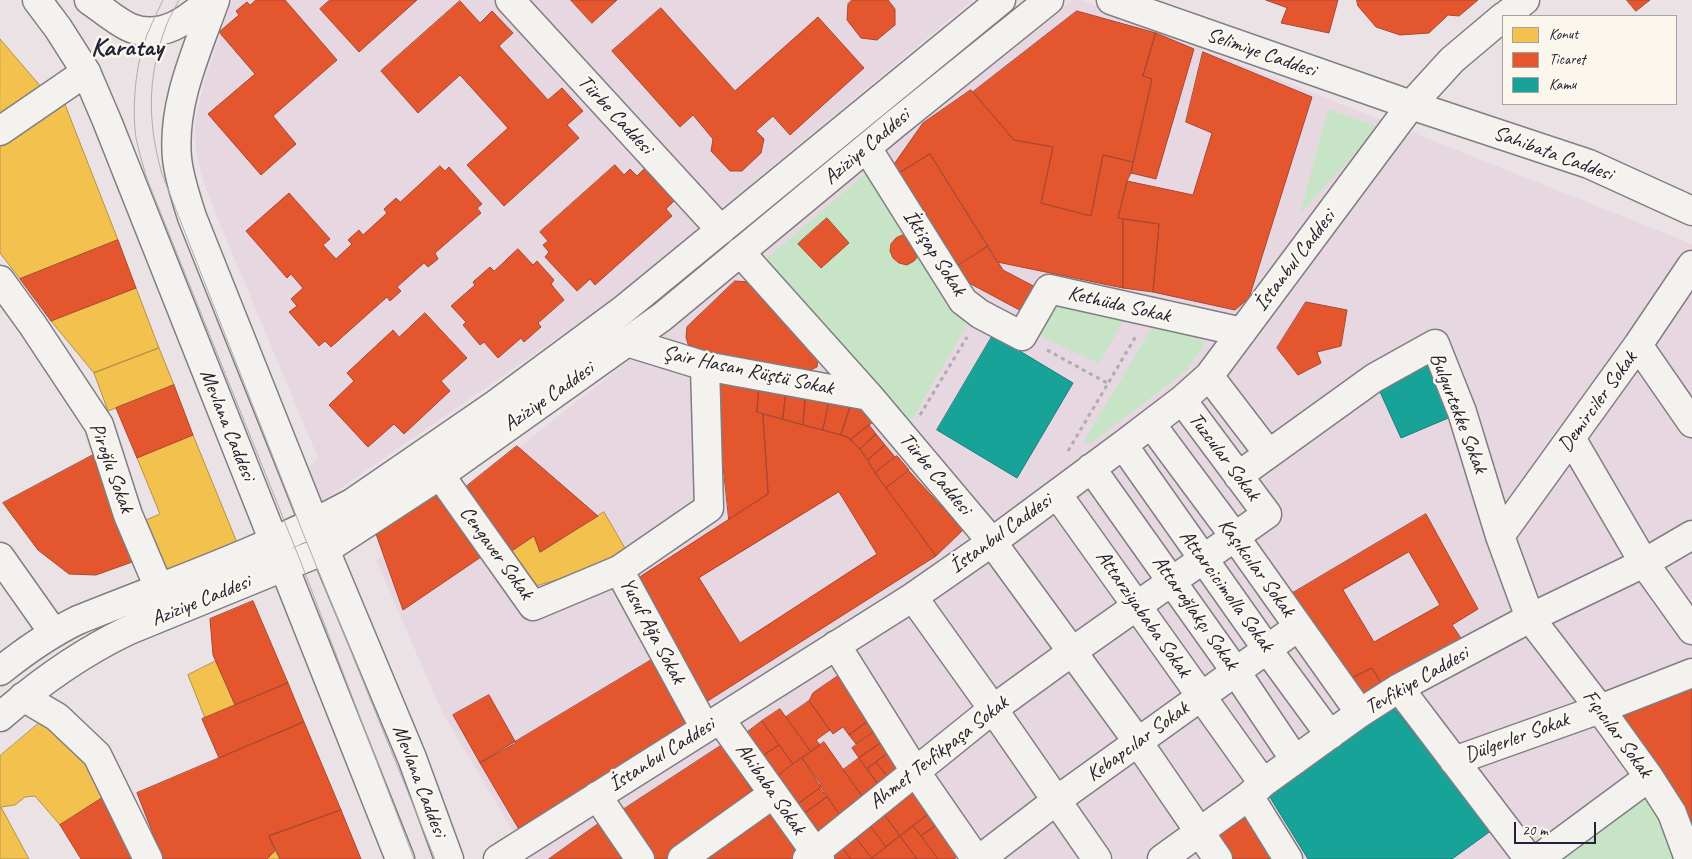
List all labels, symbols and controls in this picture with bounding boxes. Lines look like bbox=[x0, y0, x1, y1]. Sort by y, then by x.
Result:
legend bbox=[1502, 15, 1677, 105]
street label: Selimiye Caddesi bbox=[1203, 23, 1319, 83]
text: Konut bbox=[1549, 25, 1578, 44]
district label: Karatay bbox=[91, 32, 163, 64]
text: Ticaret bbox=[1549, 50, 1585, 69]
street label: Türbe Caddesi bbox=[572, 70, 658, 160]
text: Kamu bbox=[1549, 75, 1576, 94]
street label: Aziziye Caddesi bbox=[819, 104, 915, 190]
street label: Sahibata Caddesi bbox=[1490, 121, 1616, 187]
street label: İktişap Sokak bbox=[897, 205, 971, 301]
street label: İstanbul Caddesi bbox=[1249, 205, 1341, 317]
street label: Kethüda Sokak bbox=[1065, 281, 1173, 329]
street label: Şair Hasan Rüştü Sokak bbox=[660, 341, 836, 401]
street label: Demirciler Sokak bbox=[1553, 347, 1643, 457]
street label: Bulgurtekke Sokak bbox=[1423, 349, 1493, 477]
street label: Aziziye Caddesi bbox=[499, 357, 599, 437]
street label: Mevlana Caddesi bbox=[193, 366, 261, 484]
street label: Tuzcular Sokak bbox=[1183, 408, 1265, 506]
street label: Piroğlu Sokak bbox=[83, 420, 139, 516]
street label: Türbe Caddesi bbox=[893, 428, 977, 520]
street label: İstanbul Caddesi bbox=[945, 488, 1057, 580]
street label: Cengaver Sokak bbox=[454, 501, 538, 605]
street label: Kaşıkcılar Sokak bbox=[1212, 514, 1300, 622]
street label: Attarcicimolla Sokak bbox=[1173, 525, 1279, 657]
street label: Attarziyababa Sokak bbox=[1090, 545, 1196, 683]
street label: Attaroğlakçı Sokak bbox=[1146, 551, 1244, 675]
street label: Aziziye Caddesi bbox=[148, 570, 254, 632]
street label: Yusuf Ağa Sokak bbox=[613, 574, 691, 688]
street label: Tevfikiye Caddesi bbox=[1361, 641, 1473, 721]
street label: Fıçıcılar Sokak bbox=[1577, 685, 1657, 783]
street label: Ahmet Tevfikpaşa Sokak bbox=[864, 691, 1014, 815]
street label: Kebapcılar Sokak bbox=[1082, 696, 1194, 788]
street label: Dülgerler Sokak bbox=[1461, 707, 1573, 769]
street label: İstanbul Caddesi bbox=[604, 712, 720, 798]
street label: Mevlana Caddesi bbox=[386, 722, 452, 840]
street label: Ahibaba Sokak bbox=[729, 738, 811, 840]
scale bar bbox=[1517, 812, 1600, 844]
text: 20 m bbox=[1522, 821, 1548, 840]

